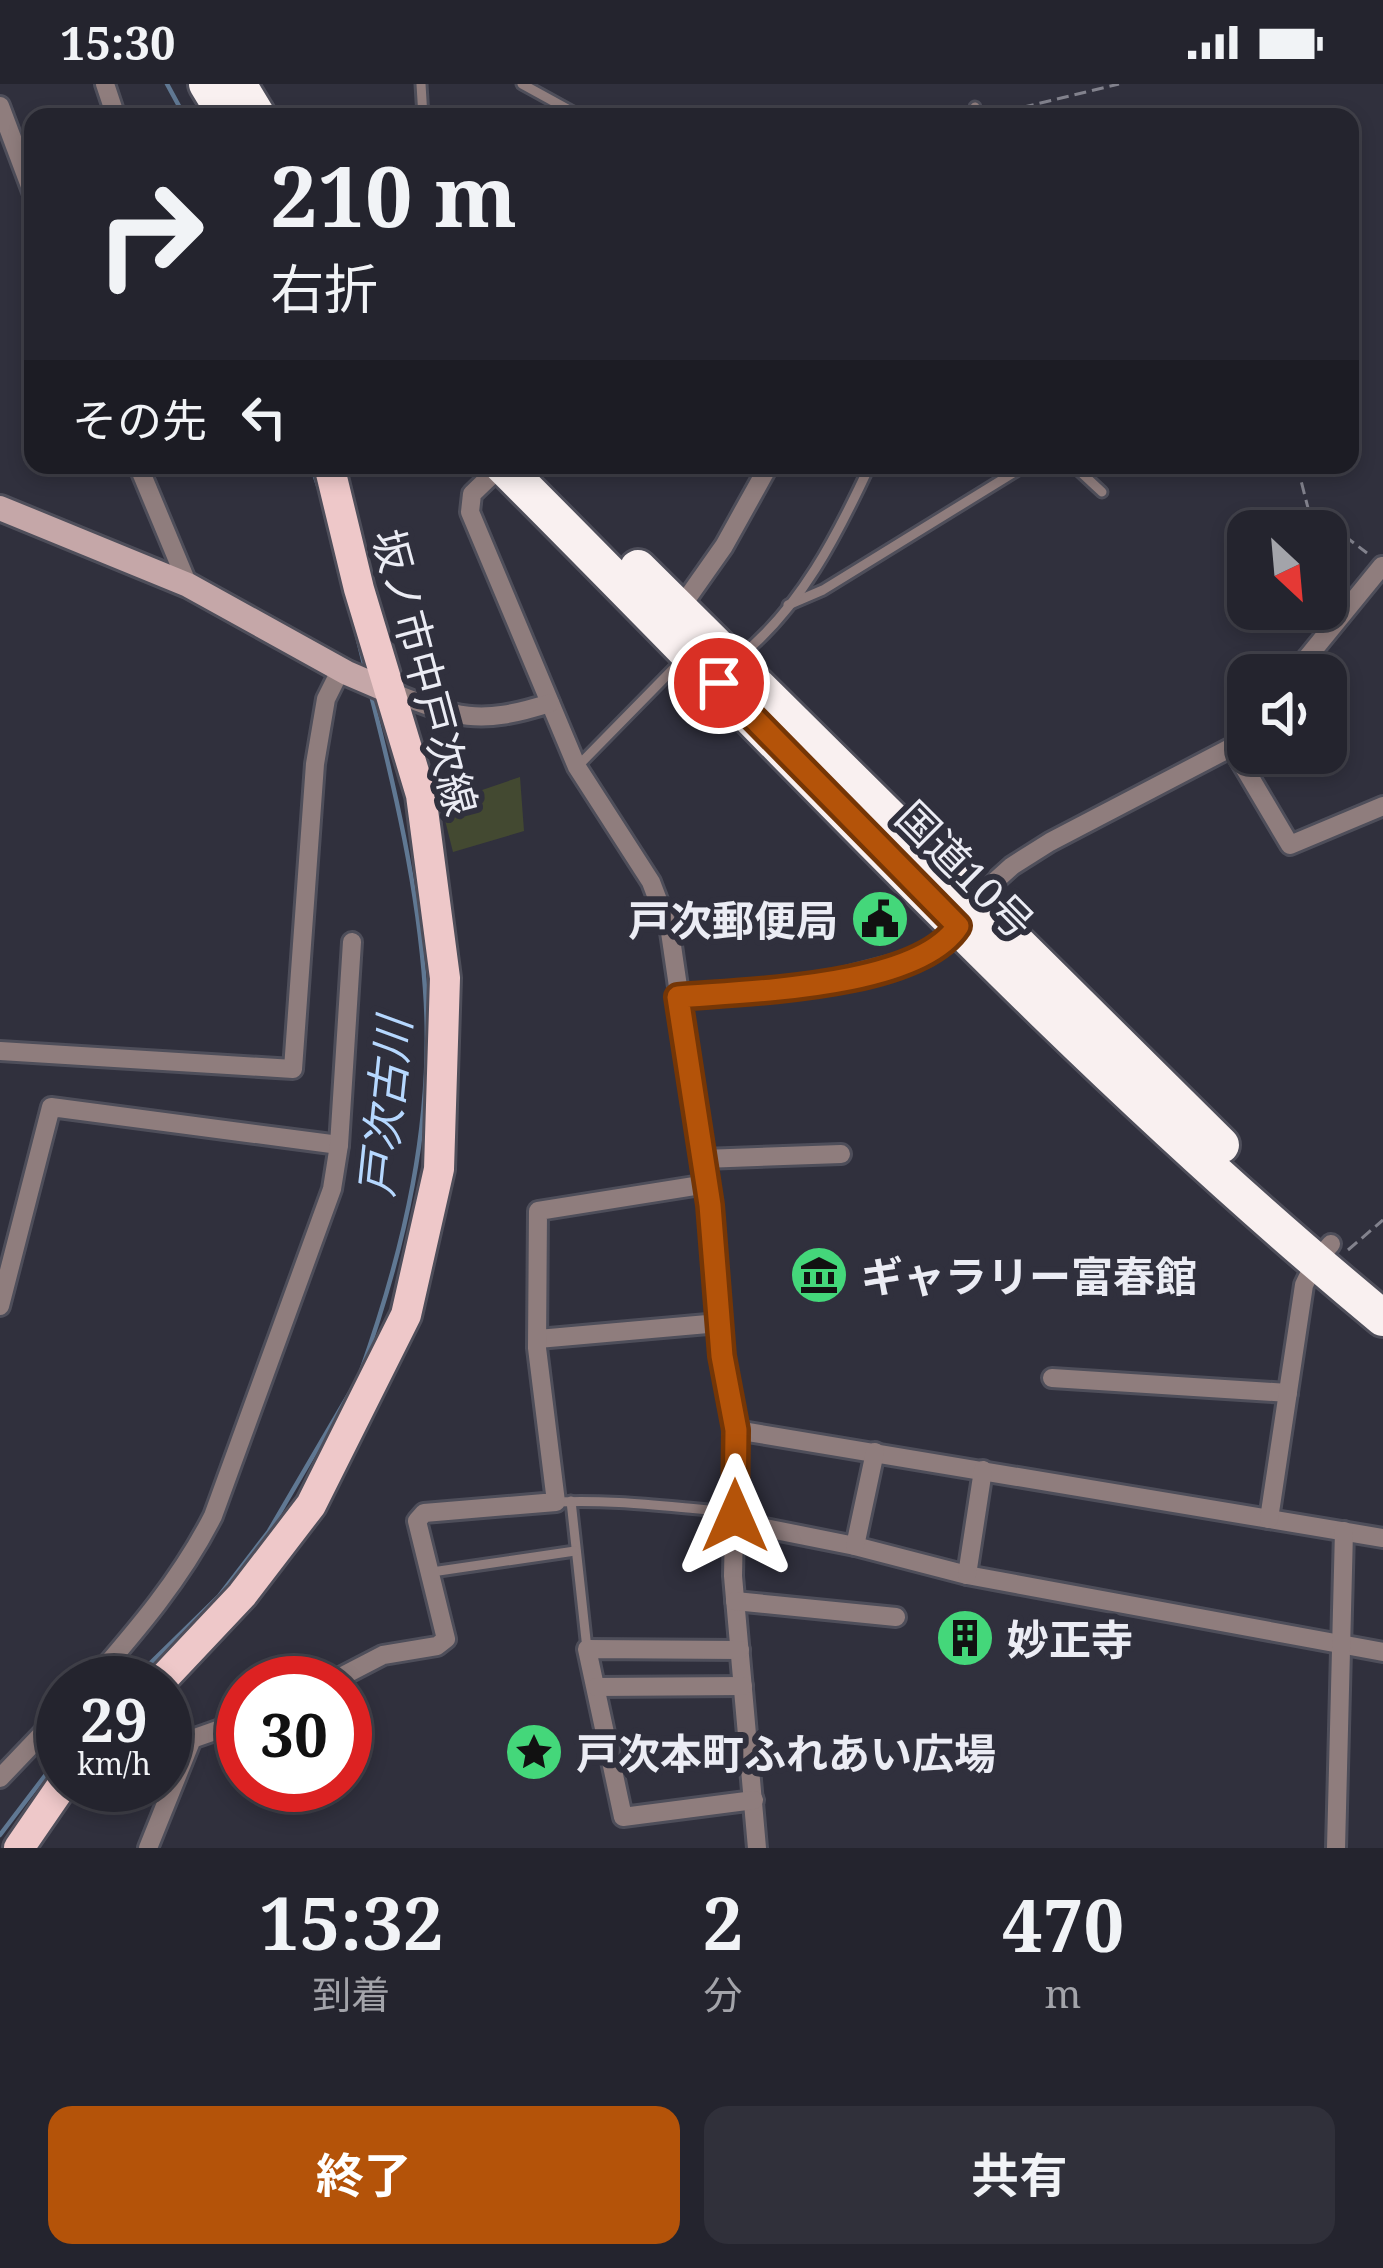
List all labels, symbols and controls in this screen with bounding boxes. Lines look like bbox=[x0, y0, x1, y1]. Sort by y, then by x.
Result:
text: 15:30 bbox=[60, 12, 175, 73]
text: 210 m bbox=[270, 137, 517, 252]
icon: right bbox=[72, 156, 228, 312]
text: 右折 bbox=[270, 251, 378, 325]
icon: left bbox=[231, 384, 297, 450]
text: その先 bbox=[72, 389, 207, 450]
north arrow bbox=[1227, 510, 1347, 630]
map controls bbox=[1227, 510, 1347, 774]
street label: 坂ノ市中戸次線 bbox=[360, 523, 492, 821]
pin bbox=[668, 632, 770, 734]
icon: arrive bbox=[686, 650, 752, 716]
button: sound bbox=[1227, 654, 1347, 774]
street label: 国道10号 bbox=[885, 788, 1047, 950]
public building icon: 戸次郵便局 bbox=[849, 888, 911, 950]
place label: 戸次郵便局 bbox=[628, 891, 838, 948]
water label: 戸次古川 bbox=[344, 1010, 424, 1200]
museum icon: ギャラリー富春館 bbox=[788, 1244, 850, 1306]
place label: ギャラリー富春館 bbox=[861, 1247, 1197, 1304]
position arrow bbox=[672, 1453, 798, 1579]
building icon: 妙正寺 bbox=[934, 1607, 996, 1669]
place label: 妙正寺 bbox=[1007, 1610, 1133, 1667]
speed limit sign: 30 bbox=[216, 1656, 372, 1812]
text: 29 bbox=[80, 1678, 148, 1760]
place icon: 戸次本町ふれあい広場 bbox=[503, 1721, 565, 1783]
place label: 戸次本町ふれあい広場 bbox=[576, 1724, 996, 1781]
text: km/h bbox=[77, 1743, 151, 1784]
text: 15:32 bbox=[259, 1873, 444, 1971]
text: 2 bbox=[702, 1873, 743, 1971]
text: 470 bbox=[1002, 1875, 1124, 1973]
text: m bbox=[1045, 1966, 1081, 2019]
text: 到着 bbox=[312, 1967, 390, 2020]
text: 分 bbox=[703, 1967, 742, 2020]
button: 終了 bbox=[48, 2106, 680, 2244]
button: 共有 bbox=[704, 2106, 1335, 2244]

